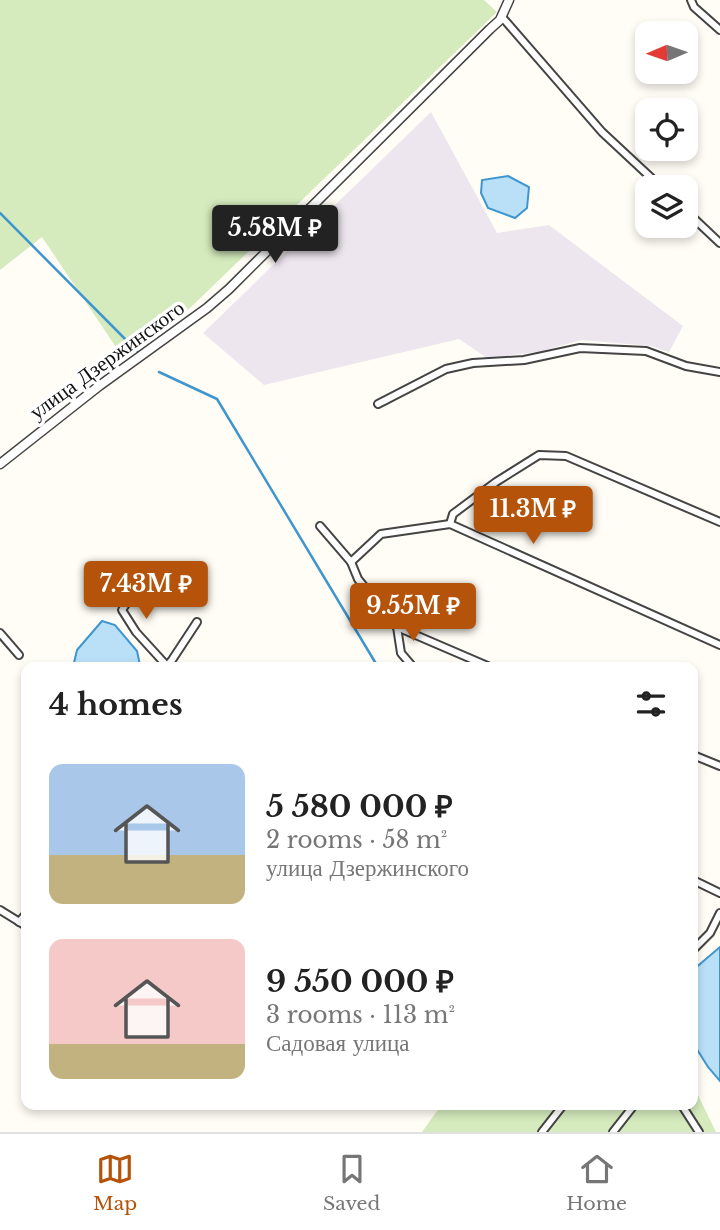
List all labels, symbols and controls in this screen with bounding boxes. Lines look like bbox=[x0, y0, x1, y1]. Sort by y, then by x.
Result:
north arrow bbox=[635, 21, 698, 84]
map controls bbox=[635, 21, 698, 238]
button: locate bbox=[635, 98, 698, 161]
button: layers bbox=[635, 175, 698, 238]
pin: 5.58M ₽ bbox=[210, 205, 340, 265]
text: 5.58M ₽ bbox=[228, 214, 322, 242]
street label: улица Дзержинского bbox=[24, 295, 190, 425]
pin: 11.3M ₽ bbox=[468, 486, 598, 546]
text: 11.3M ₽ bbox=[490, 495, 576, 523]
pin: 7.43M ₽ bbox=[81, 562, 211, 621]
text: 7.43M ₽ bbox=[100, 570, 192, 598]
pin: 9.55M ₽ bbox=[348, 584, 478, 643]
text: 9.55M ₽ bbox=[366, 592, 460, 620]
icon: filters bbox=[632, 685, 670, 723]
text: 4 homes bbox=[49, 686, 183, 723]
text: 5 580 000 ₽ bbox=[266, 788, 453, 825]
icon: home bbox=[105, 792, 189, 876]
text: 2 rooms · 58 m² bbox=[266, 826, 447, 854]
text: улица Дзержинского bbox=[266, 854, 469, 882]
text: 9 550 000 ₽ bbox=[266, 963, 454, 1000]
icon: home bbox=[105, 967, 189, 1051]
text: 3 rooms · 113 m² bbox=[266, 1001, 455, 1029]
text: Садовая улица bbox=[266, 1029, 410, 1057]
tab: Map bbox=[93, 1150, 137, 1215]
tab: Saved bbox=[323, 1150, 380, 1215]
tab: Home bbox=[566, 1150, 627, 1215]

